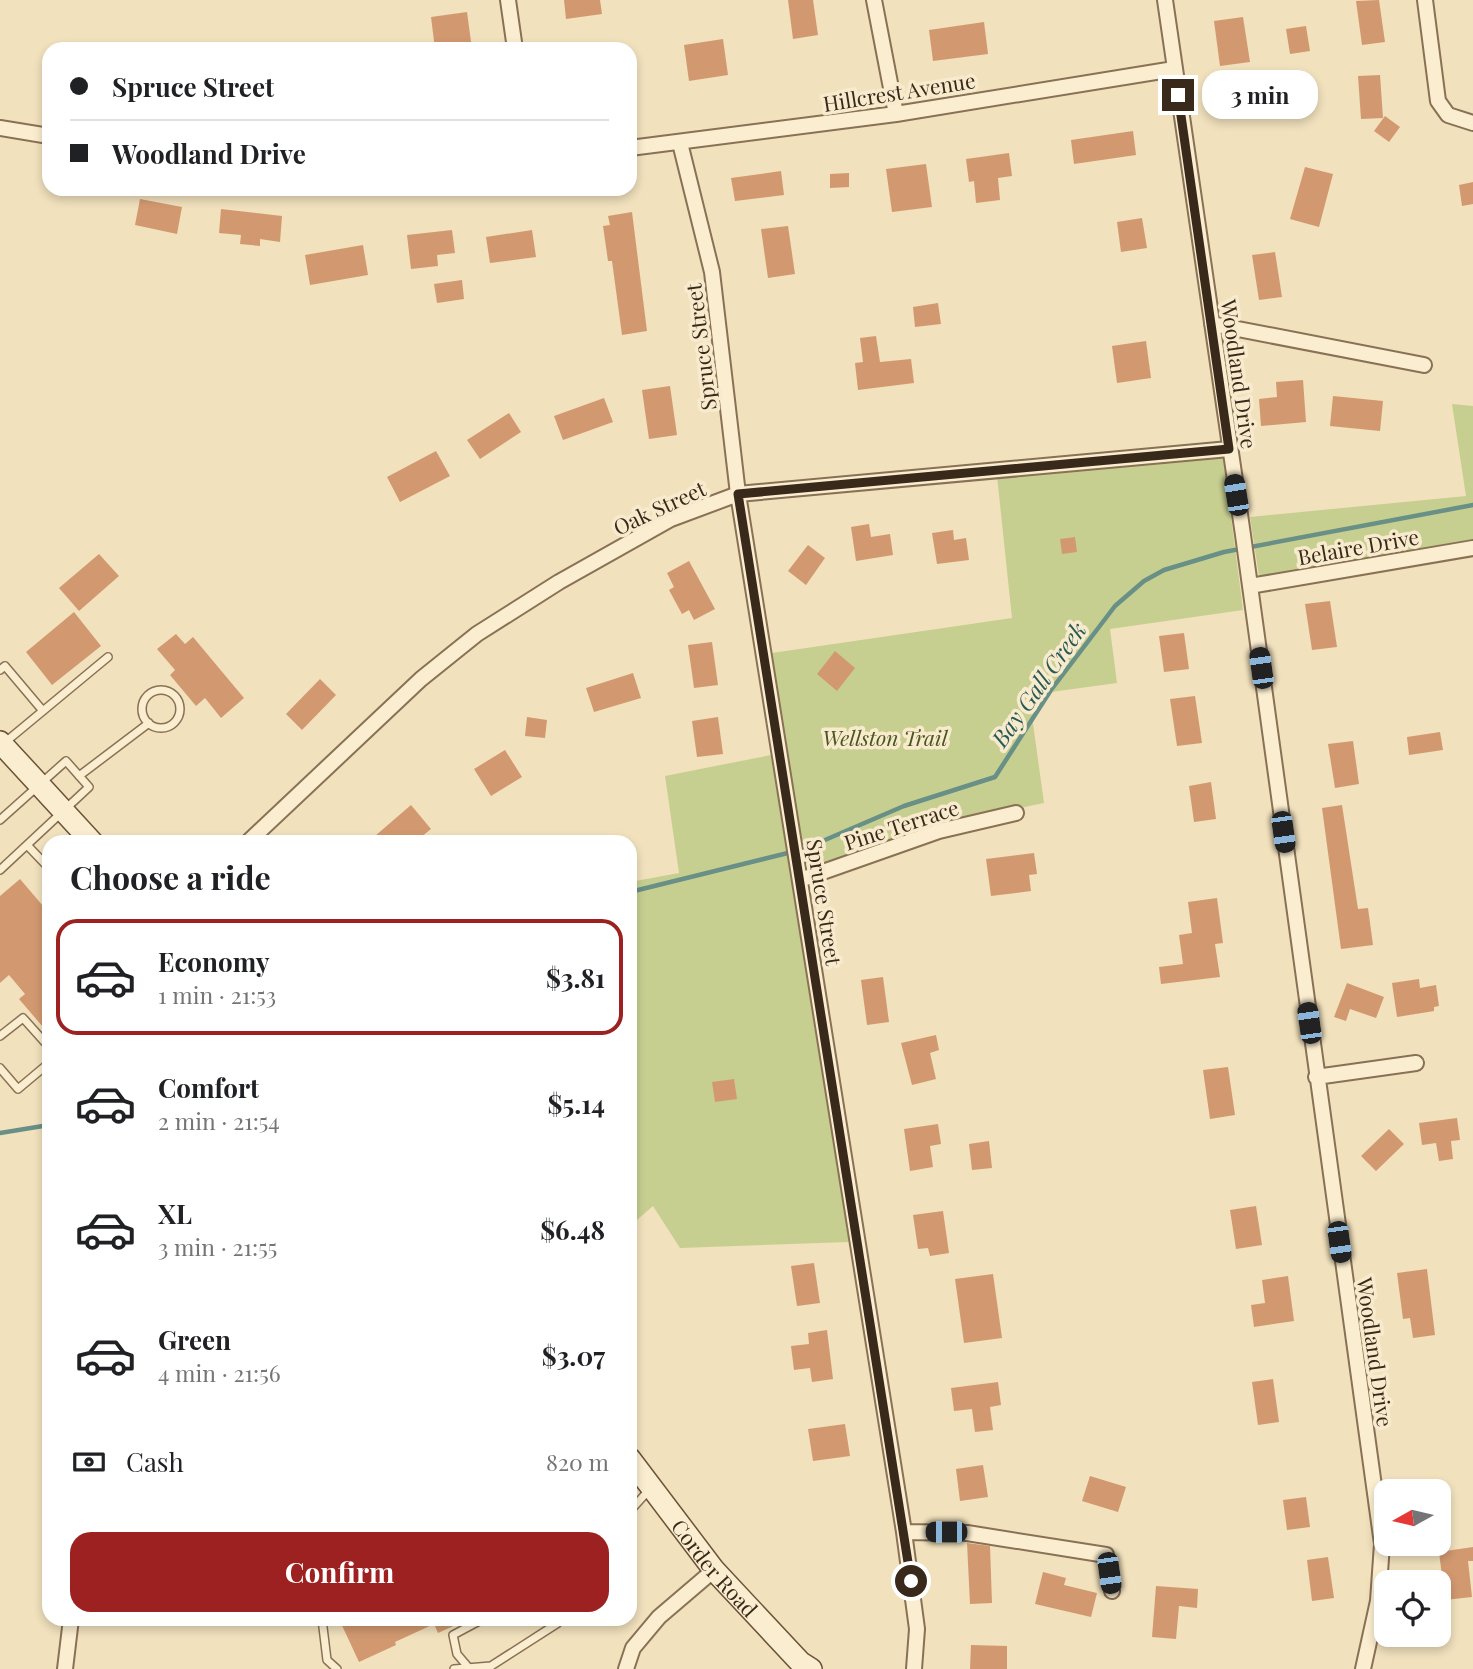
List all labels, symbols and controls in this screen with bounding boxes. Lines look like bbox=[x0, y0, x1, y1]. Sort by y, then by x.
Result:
street label: Hillcrest Avenue bbox=[821, 65, 977, 117]
text: Spruce Street bbox=[112, 69, 274, 104]
callout: 3 min bbox=[1202, 70, 1318, 119]
route end bbox=[1162, 79, 1194, 111]
text: 3 min bbox=[1231, 79, 1289, 110]
text: Woodland Drive bbox=[112, 136, 306, 171]
street label: Spruce Street bbox=[678, 281, 722, 412]
street label: Woodland Drive bbox=[1216, 296, 1264, 451]
street label: Oak Street bbox=[608, 473, 710, 541]
car bbox=[1223, 473, 1250, 517]
street label: Belaire Drive bbox=[1295, 522, 1421, 570]
water label: Bay Gall Creek bbox=[983, 615, 1093, 753]
car bbox=[1248, 646, 1275, 690]
park label: Wellston Trail bbox=[822, 723, 949, 751]
street label: Pine Terrace bbox=[840, 792, 962, 856]
car bbox=[1270, 810, 1297, 854]
street label: Spruce Street bbox=[801, 837, 849, 968]
text: Choose a ride bbox=[70, 855, 271, 898]
text: Economy bbox=[158, 944, 269, 979]
icon: car bbox=[74, 946, 137, 1009]
text: $3.81 bbox=[546, 960, 605, 995]
text: 1 min · 21:53 bbox=[158, 979, 276, 1010]
car bbox=[1296, 1001, 1323, 1045]
text: Comfort bbox=[158, 1070, 259, 1105]
icon: car bbox=[74, 1072, 137, 1135]
text: $5.14 bbox=[547, 1086, 605, 1121]
text: 2 min · 21:54 bbox=[158, 1105, 280, 1136]
text: XL bbox=[158, 1196, 192, 1231]
icon: car bbox=[74, 1198, 137, 1261]
text: $6.48 bbox=[540, 1212, 605, 1247]
car bbox=[1326, 1220, 1353, 1264]
text: 3 min · 21:55 bbox=[158, 1231, 277, 1262]
street label: Woodland Drive bbox=[1352, 1274, 1400, 1429]
text: Green bbox=[158, 1322, 231, 1357]
icon: car bbox=[74, 1324, 137, 1387]
text: $3.07 bbox=[542, 1338, 605, 1373]
text: 4 min · 21:56 bbox=[158, 1357, 281, 1388]
icon: cash bbox=[70, 1443, 108, 1481]
text: Cash bbox=[126, 1444, 184, 1479]
text: 820 m bbox=[546, 1446, 609, 1477]
north arrow bbox=[1374, 1479, 1451, 1556]
map controls bbox=[1374, 1479, 1451, 1647]
street label: Corder Road bbox=[666, 1513, 764, 1622]
car bbox=[926, 1522, 968, 1543]
button: Confirm bbox=[70, 1532, 609, 1612]
car bbox=[1096, 1551, 1123, 1595]
route start bbox=[895, 1565, 927, 1597]
button: locate bbox=[1374, 1570, 1451, 1647]

